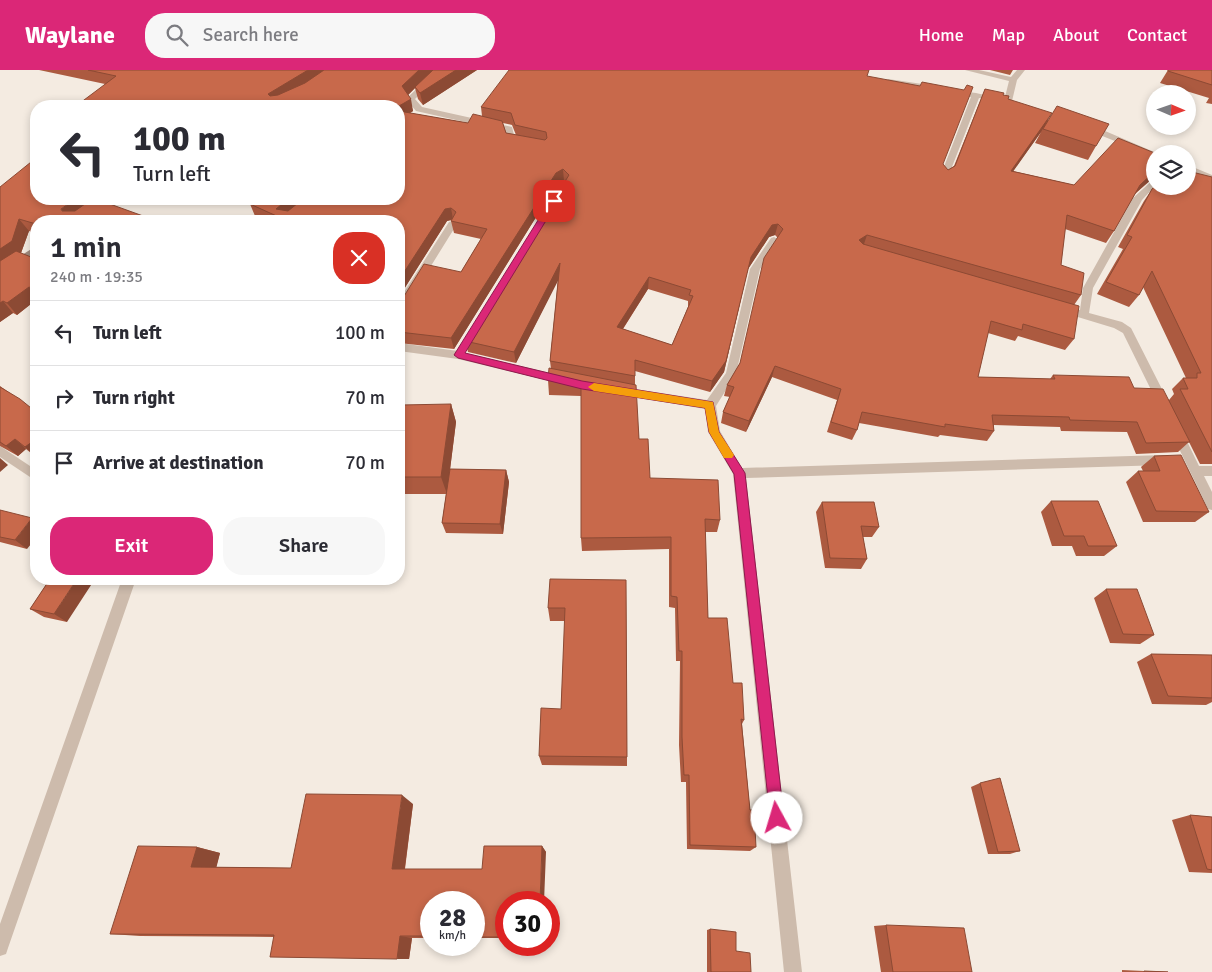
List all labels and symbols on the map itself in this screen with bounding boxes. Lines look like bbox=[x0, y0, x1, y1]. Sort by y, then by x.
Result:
north arrow bbox=[1146, 85, 1196, 135]
pin bbox=[533, 180, 575, 222]
position arrow bbox=[750, 791, 802, 843]
speed limit sign: 30 bbox=[495, 891, 560, 956]

